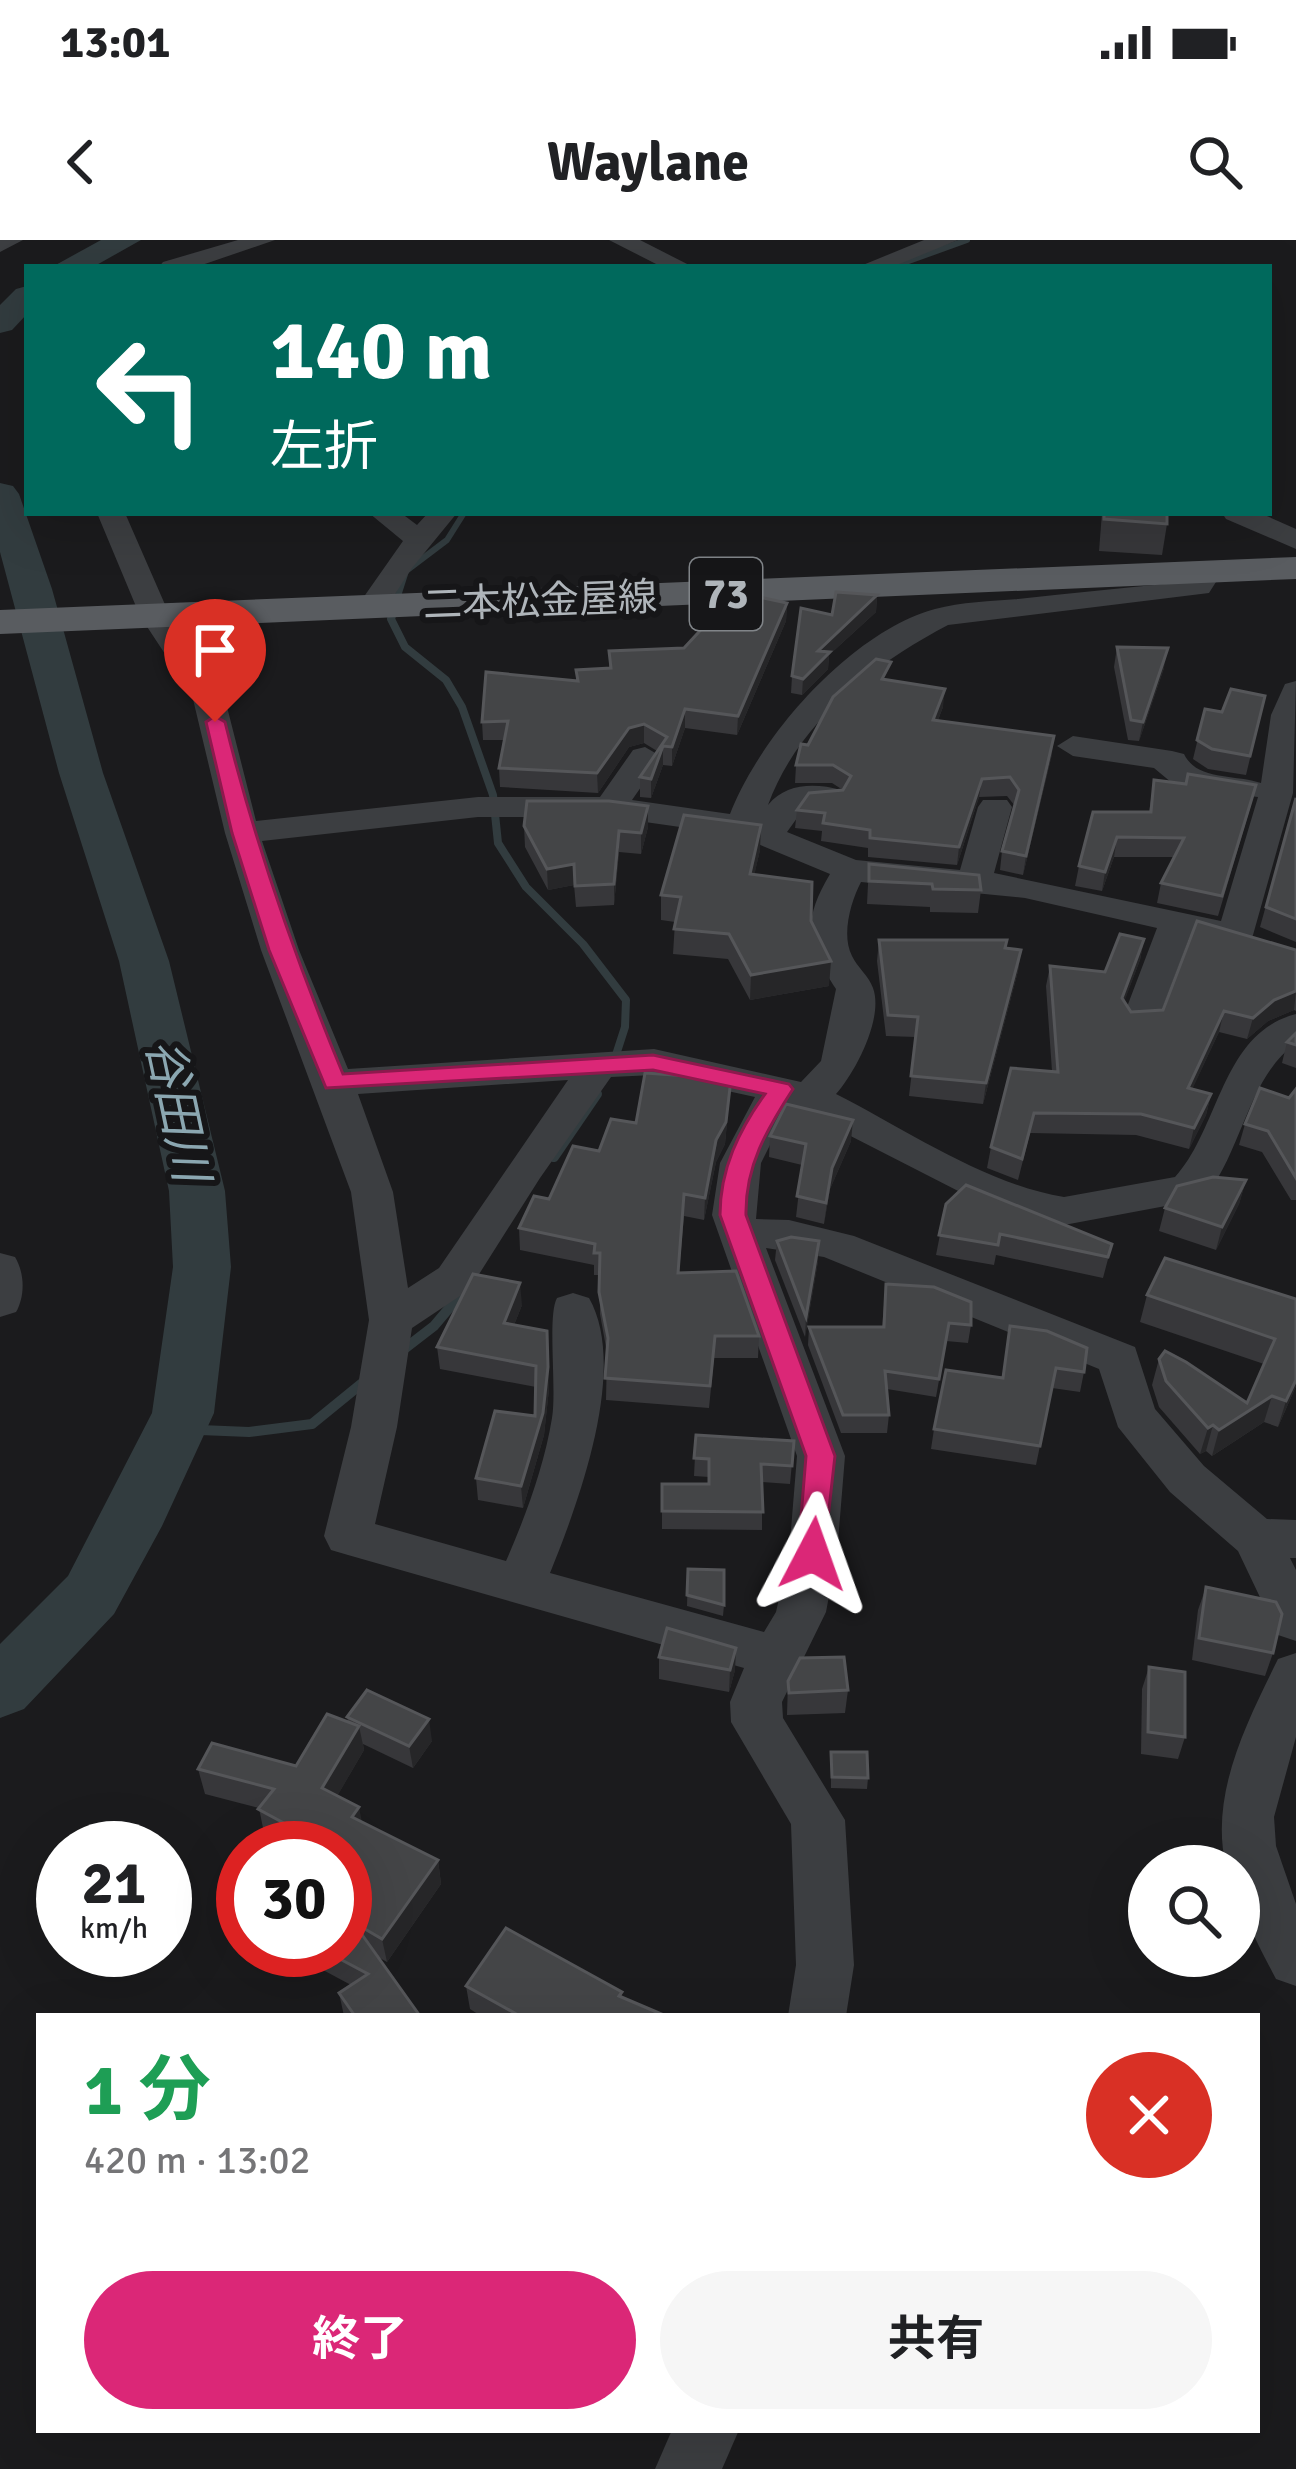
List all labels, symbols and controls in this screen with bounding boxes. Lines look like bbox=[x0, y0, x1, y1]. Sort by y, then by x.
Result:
text: 13:01 bbox=[60, 15, 170, 70]
icon: back bbox=[48, 129, 114, 195]
text: Waylane bbox=[547, 129, 749, 196]
icon: search bbox=[1182, 129, 1248, 195]
text: 140 m bbox=[270, 299, 492, 403]
icon: left bbox=[72, 312, 228, 468]
text: 左折 bbox=[270, 414, 378, 481]
road number: 73 bbox=[690, 558, 762, 630]
street label: 二本松金屋線 bbox=[422, 573, 658, 629]
pin bbox=[164, 599, 266, 722]
icon: arrive bbox=[182, 617, 248, 683]
water label: 谷田川 bbox=[133, 1033, 222, 1191]
position arrow bbox=[750, 1491, 876, 1617]
speed limit sign: 30 bbox=[216, 1821, 372, 1977]
map controls bbox=[1128, 1845, 1260, 1977]
button: search bbox=[1128, 1845, 1260, 1977]
text: 21 bbox=[82, 1847, 146, 1921]
text: km/h bbox=[80, 1910, 148, 1947]
text: 1 分 bbox=[84, 2046, 211, 2135]
button: close bbox=[1086, 2052, 1212, 2178]
text: 420 m · 13:02 bbox=[84, 2136, 311, 2184]
button: 終了 bbox=[84, 2271, 636, 2409]
button: 共有 bbox=[660, 2271, 1212, 2409]

